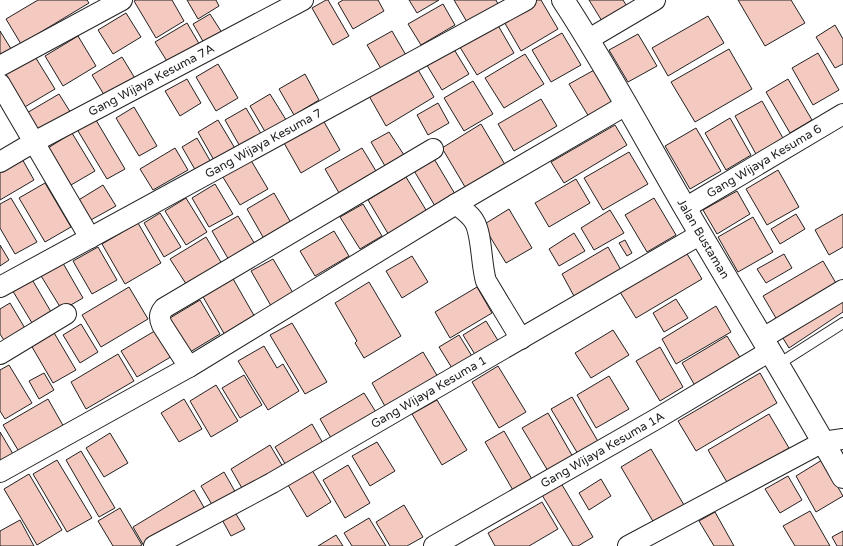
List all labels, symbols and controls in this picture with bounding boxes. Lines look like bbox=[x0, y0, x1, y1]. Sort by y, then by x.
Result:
street label: Gang Wijaya Kesuma 7A bbox=[86, 41, 217, 119]
street label: Gang Wijaya Kesuma 7 bbox=[202, 106, 324, 181]
street label: Gang Wijaya Kesuma 6 bbox=[704, 121, 824, 201]
street label: Jalan Bustaman bbox=[674, 196, 732, 281]
street label: Gang Wijaya Kesuma 1 bbox=[368, 353, 489, 431]
street label: Gang Wijaya Kesuma 1A bbox=[538, 409, 667, 491]

